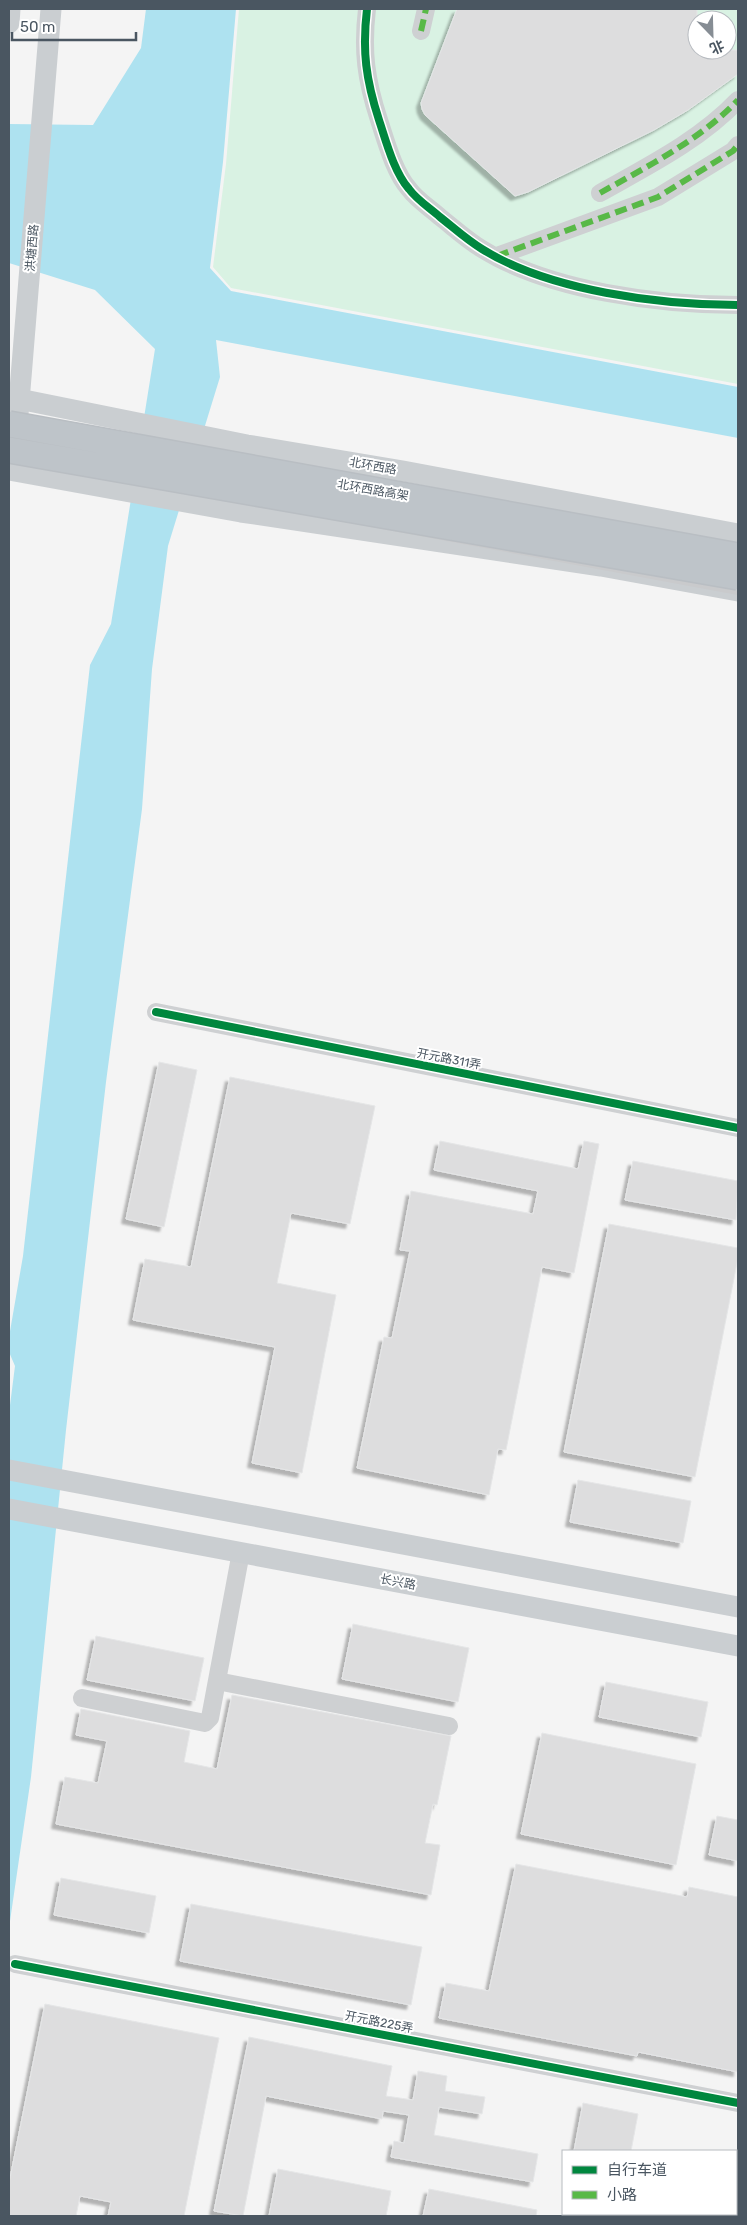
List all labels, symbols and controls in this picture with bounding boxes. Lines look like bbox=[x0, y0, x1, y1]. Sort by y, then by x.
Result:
scale bar bbox=[12, 10, 136, 42]
north arrow bbox=[687, 10, 737, 60]
text: 50 m bbox=[20, 18, 55, 36]
text: 北 bbox=[707, 36, 727, 57]
street label: 洪塘西路 bbox=[23, 223, 41, 273]
street label: 北环西路 bbox=[348, 455, 398, 477]
street label: 北环西路高架 bbox=[336, 477, 410, 503]
street label: 开元路311弄 bbox=[416, 1046, 482, 1072]
street label: 长兴路 bbox=[379, 1572, 417, 1592]
street label: 开元路225弄 bbox=[344, 2009, 414, 2035]
legend bbox=[562, 2150, 737, 2215]
text: 自行车道 bbox=[607, 2161, 667, 2179]
text: 小路 bbox=[607, 2186, 637, 2204]

